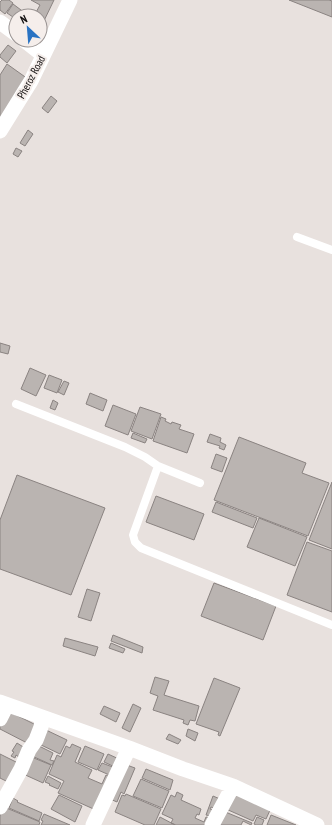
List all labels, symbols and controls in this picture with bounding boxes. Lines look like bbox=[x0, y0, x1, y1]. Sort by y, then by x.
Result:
north arrow bbox=[8, 8, 48, 48]
text: N bbox=[18, 11, 29, 27]
street label: Pheroz Road bbox=[14, 53, 48, 101]

